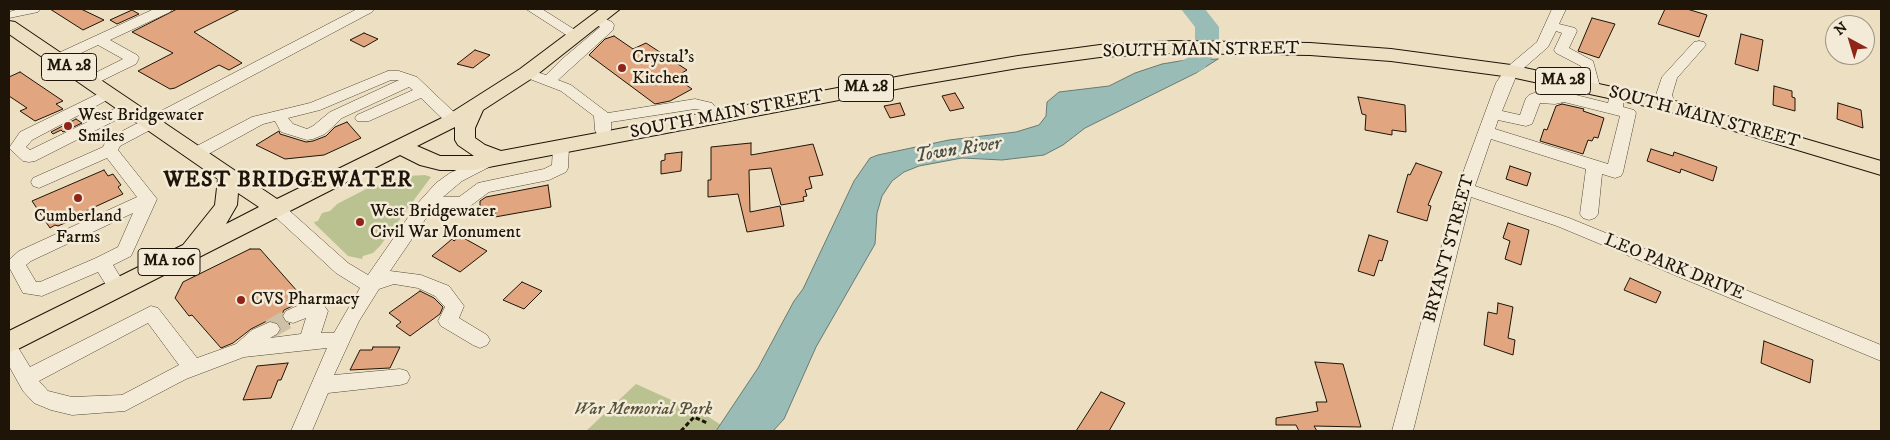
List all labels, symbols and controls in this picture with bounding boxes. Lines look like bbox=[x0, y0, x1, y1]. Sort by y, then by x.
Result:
north arrow bbox=[1825, 15, 1875, 65]
text: N bbox=[1831, 19, 1851, 40]
street label: SOUTH MAIN STREET bbox=[1102, 38, 1300, 64]
place label: Crystal's Kitchen bbox=[632, 47, 694, 90]
road number: MA 28 bbox=[42, 54, 96, 80]
marker: Crystal's Kitchen bbox=[616, 62, 628, 74]
road number: MA 28 bbox=[1536, 68, 1590, 94]
road number: MA 28 bbox=[838, 75, 894, 102]
street label: SOUTH MAIN STREET bbox=[1606, 82, 1802, 154]
street label: SOUTH MAIN STREET bbox=[628, 86, 826, 144]
place label: West Bridgewater Smiles bbox=[78, 105, 204, 148]
marker: West Bridgewater Smiles bbox=[62, 120, 74, 132]
water label: Town River bbox=[913, 133, 1003, 169]
district label: WEST BRIDGEWATER bbox=[161, 168, 415, 194]
street label: BRYANT STREET bbox=[1420, 173, 1480, 325]
marker: Cumberland Farms bbox=[72, 192, 84, 204]
place label: West Bridgewater Civil War Monument bbox=[370, 201, 521, 243]
place label: Cumberland Farms bbox=[34, 206, 122, 248]
marker: West Bridgewater Civil War Monument bbox=[354, 216, 366, 228]
street label: LEO PARK DRIVE bbox=[1601, 230, 1747, 306]
road number: MA 106 bbox=[138, 248, 200, 276]
place label: CVS Pharmacy bbox=[251, 289, 359, 311]
marker: CVS Pharmacy bbox=[235, 294, 247, 306]
park label: War Memorial Park bbox=[574, 399, 712, 421]

